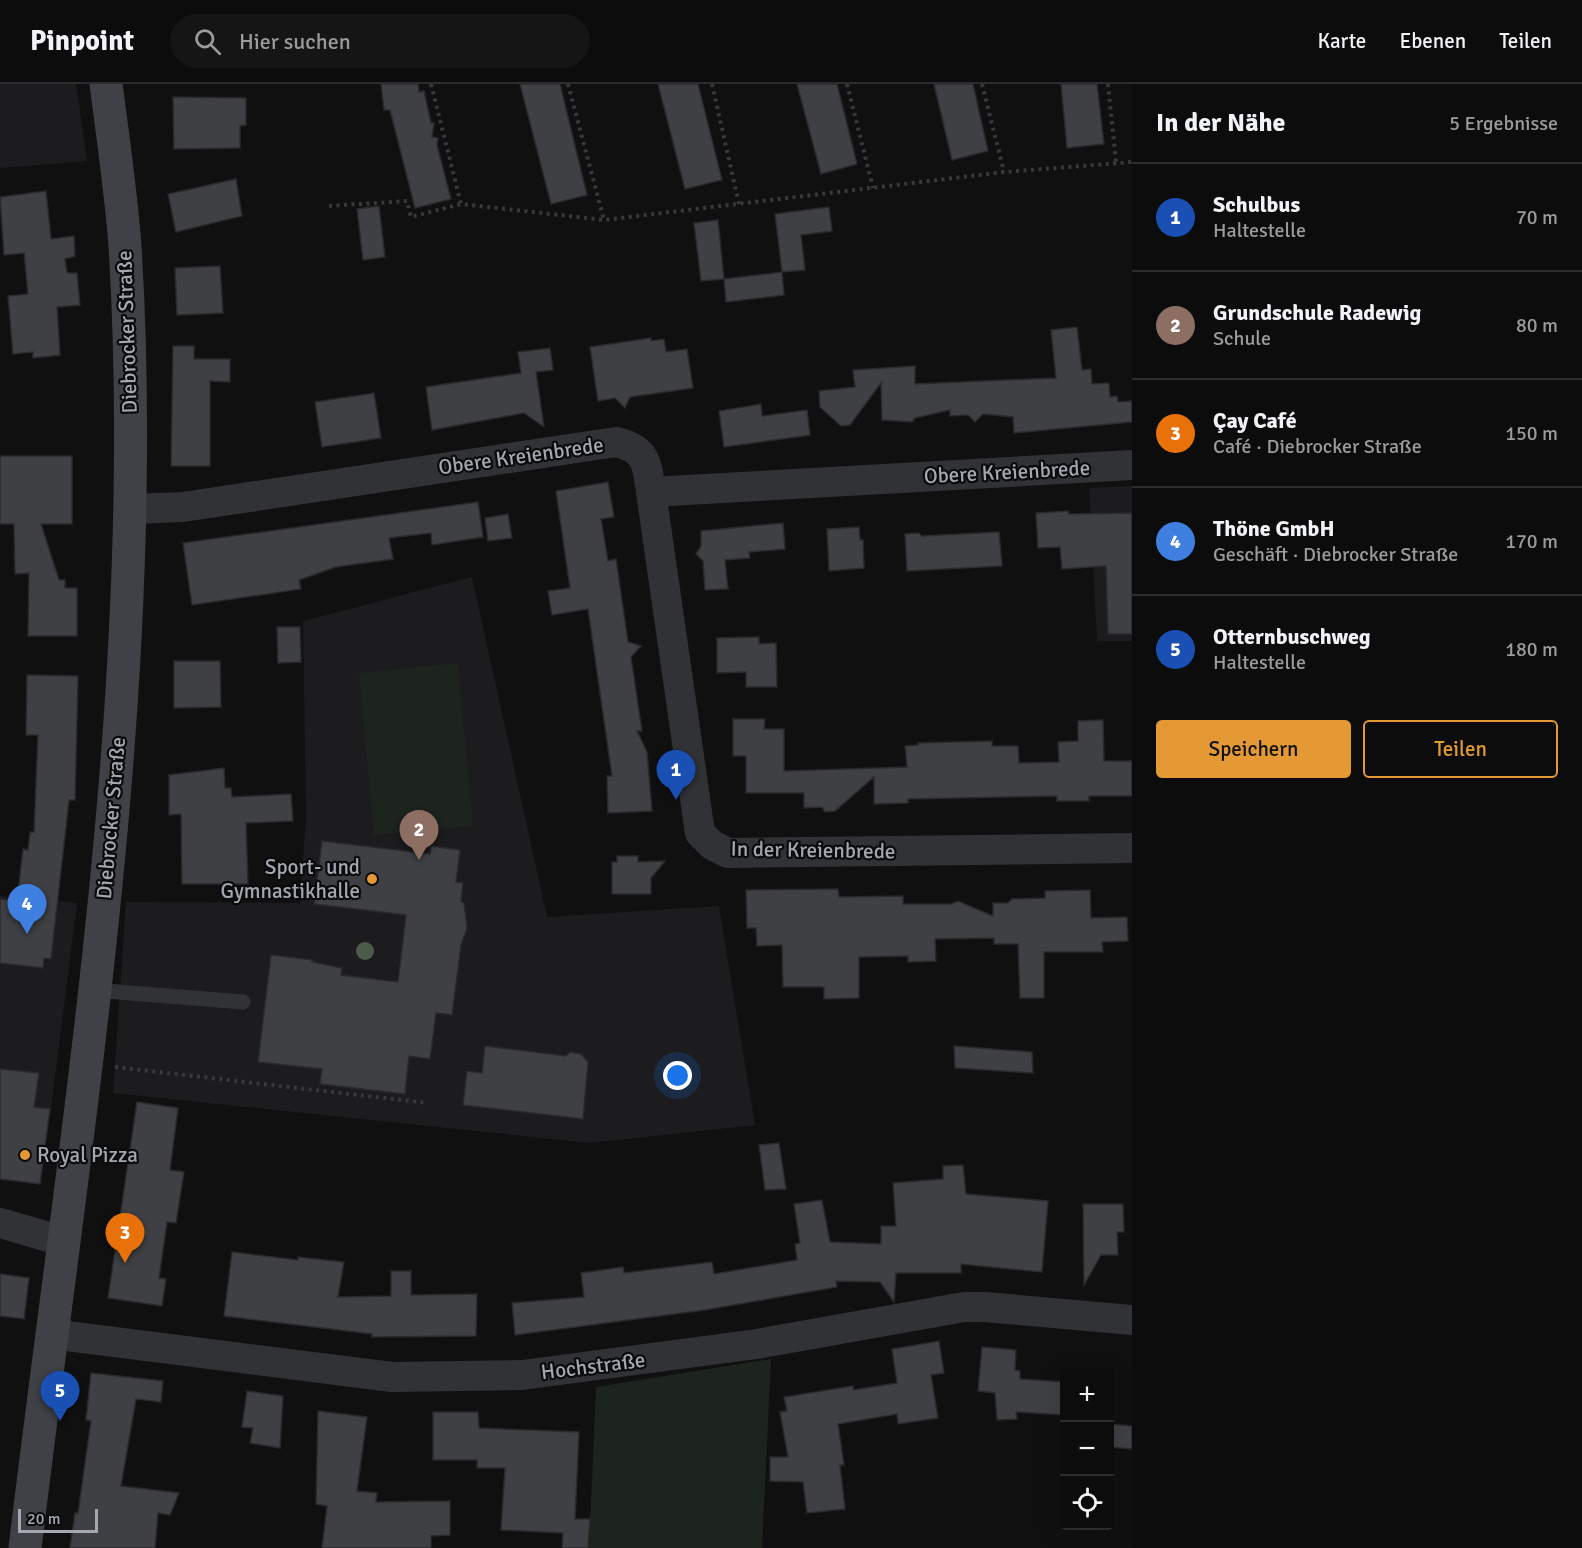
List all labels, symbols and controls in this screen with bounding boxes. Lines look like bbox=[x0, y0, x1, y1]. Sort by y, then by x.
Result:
search box bbox=[170, 14, 590, 68]
text: Pinpoint bbox=[30, 24, 134, 58]
icon: search bbox=[191, 25, 224, 58]
text: Hier suchen bbox=[239, 28, 351, 55]
text: Karte bbox=[1317, 28, 1366, 54]
text: Ebenen bbox=[1399, 28, 1466, 54]
text: Teilen bbox=[1499, 28, 1552, 54]
text: In der Nähe bbox=[1156, 107, 1286, 139]
text: 5 Ergebnisse bbox=[1449, 111, 1558, 136]
text: Schulbus bbox=[1213, 191, 1300, 218]
text: 1 bbox=[1170, 205, 1181, 230]
text: 70 m bbox=[1516, 205, 1558, 230]
text: Haltestelle bbox=[1213, 218, 1306, 243]
street label: Diebrocker Straße bbox=[111, 250, 143, 414]
text: Grundschule Radewig bbox=[1213, 299, 1421, 326]
text: 2 bbox=[1170, 313, 1181, 338]
text: 80 m bbox=[1516, 313, 1558, 338]
text: Schule bbox=[1213, 326, 1271, 351]
text: Çay Café bbox=[1213, 407, 1297, 434]
text: 3 bbox=[1170, 421, 1181, 446]
text: 150 m bbox=[1505, 421, 1558, 446]
street label: Obere Kreienbrede bbox=[437, 432, 605, 480]
text: Café · Diebrocker Straße bbox=[1213, 434, 1422, 459]
street label: Obere Kreienbrede bbox=[923, 455, 1091, 489]
text: Thöne GmbH bbox=[1213, 515, 1335, 542]
text: 4 bbox=[1170, 529, 1181, 554]
text: 170 m bbox=[1505, 529, 1558, 554]
text: Geschäft · Diebrocker Straße bbox=[1213, 542, 1458, 567]
text: Otternbuschweg bbox=[1213, 623, 1371, 650]
text: 5 bbox=[1170, 637, 1181, 662]
text: 180 m bbox=[1505, 637, 1558, 662]
text: Haltestelle bbox=[1213, 650, 1306, 675]
button: Speichern bbox=[1156, 720, 1351, 778]
button: Teilen bbox=[1363, 720, 1558, 778]
street label: Diebrocker Straße bbox=[91, 736, 131, 900]
pin: 1 bbox=[656, 750, 696, 800]
pin: 2 bbox=[400, 810, 438, 860]
street label: In der Kreienbrede bbox=[730, 836, 896, 864]
place label: Sport- und Gymnastikhalle bbox=[221, 854, 360, 904]
marker: Sport- und Gymnastikhalle bbox=[365, 872, 379, 886]
pin: 4 bbox=[8, 884, 46, 934]
your location bbox=[663, 1061, 692, 1090]
place label: Royal Pizza bbox=[37, 1142, 138, 1168]
marker: Royal Pizza bbox=[18, 1148, 32, 1162]
pin: 3 bbox=[106, 1214, 144, 1263]
street label: Hochstraße bbox=[539, 1347, 647, 1385]
map controls bbox=[1060, 1368, 1114, 1530]
button: + bbox=[1060, 1368, 1114, 1422]
pin: 5 bbox=[40, 1372, 80, 1421]
button: − bbox=[1060, 1422, 1114, 1476]
button: locate bbox=[1060, 1476, 1114, 1530]
scale bar bbox=[18, 1506, 98, 1534]
text: 20 m bbox=[27, 1509, 61, 1529]

